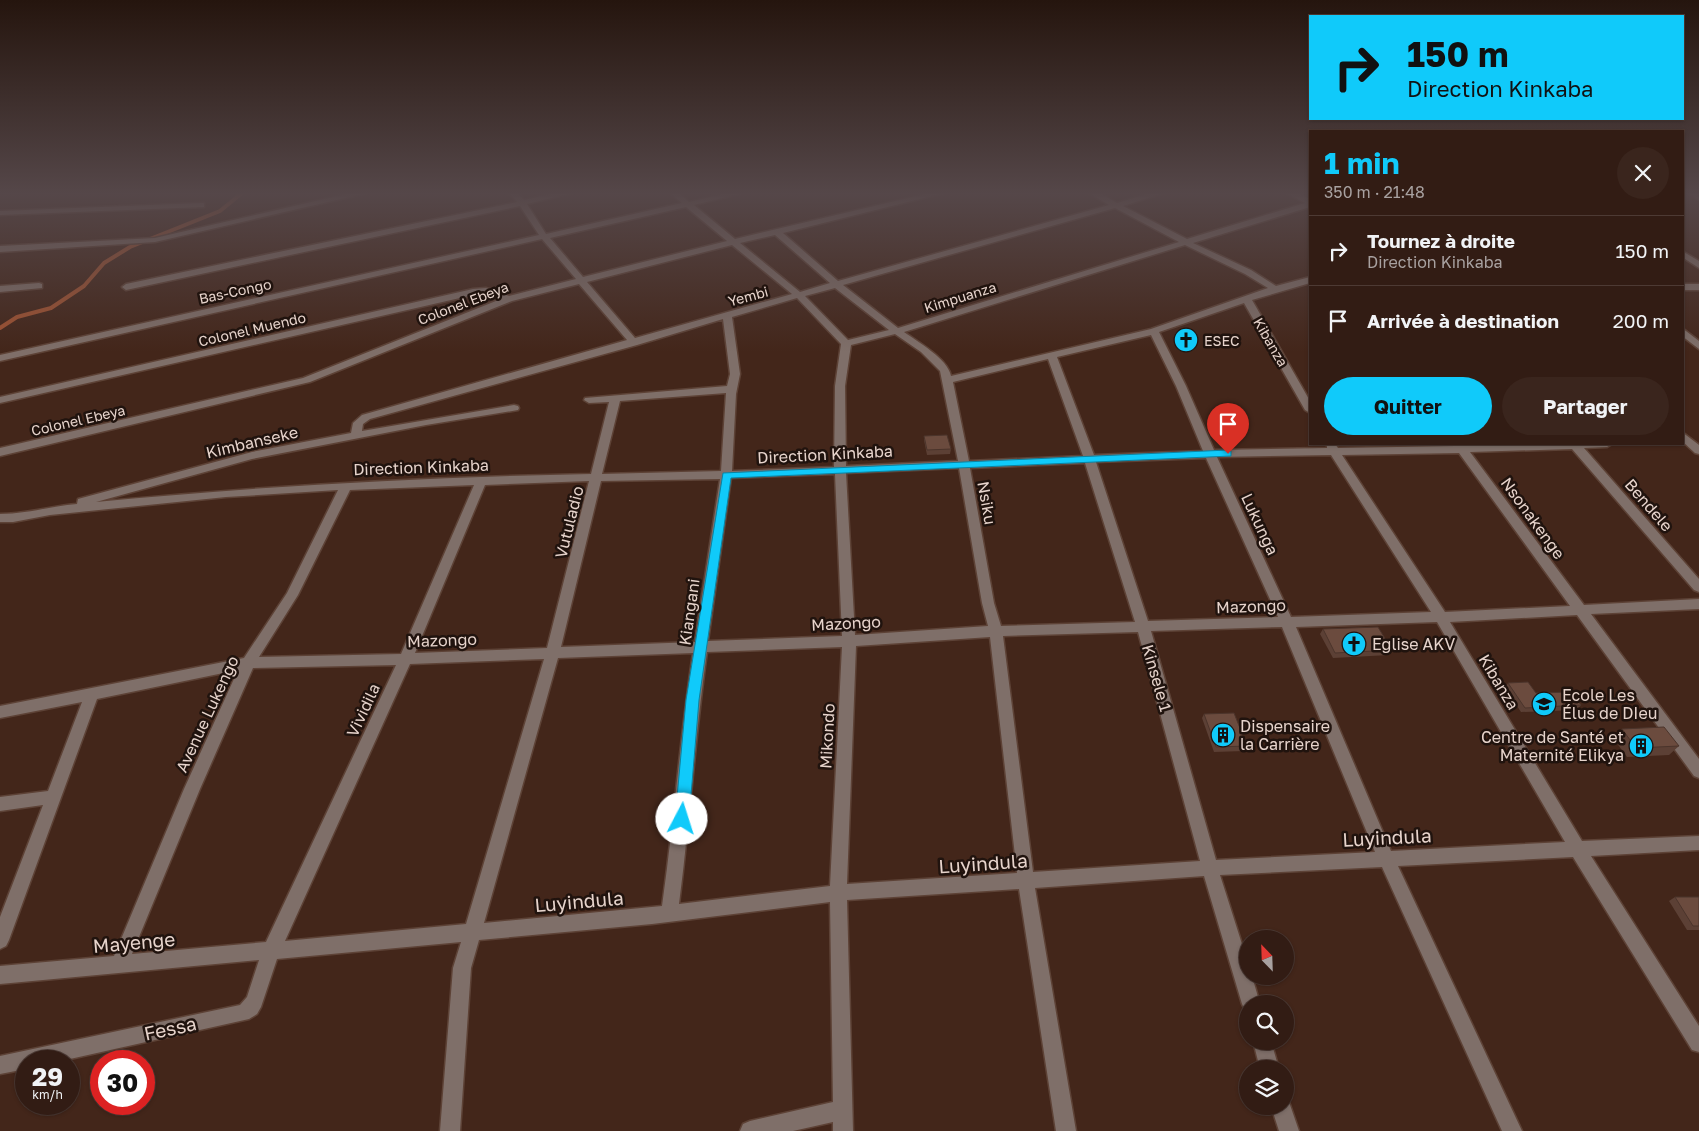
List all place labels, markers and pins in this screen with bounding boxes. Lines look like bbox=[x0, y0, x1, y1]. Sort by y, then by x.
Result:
church icon: ESEC bbox=[1173, 327, 1199, 353]
place label: ESEC bbox=[1204, 332, 1240, 349]
pin bbox=[1207, 403, 1249, 454]
church icon: Eglise AKV bbox=[1341, 631, 1367, 657]
place label: Eglise AKV bbox=[1372, 634, 1456, 654]
place label: Ecole Les Élus de DIeu bbox=[1562, 685, 1657, 723]
school or university icon: Ecole Les Élus de DIeu bbox=[1531, 691, 1557, 717]
place label: Dispensaire la Carrière bbox=[1240, 716, 1330, 754]
building icon: Dispensaire la Carrière bbox=[1210, 722, 1236, 748]
place label: Centre de Santé et Maternité Elikya bbox=[1481, 727, 1624, 765]
building icon: Centre de Santé et Maternité Elikya bbox=[1628, 733, 1654, 759]

